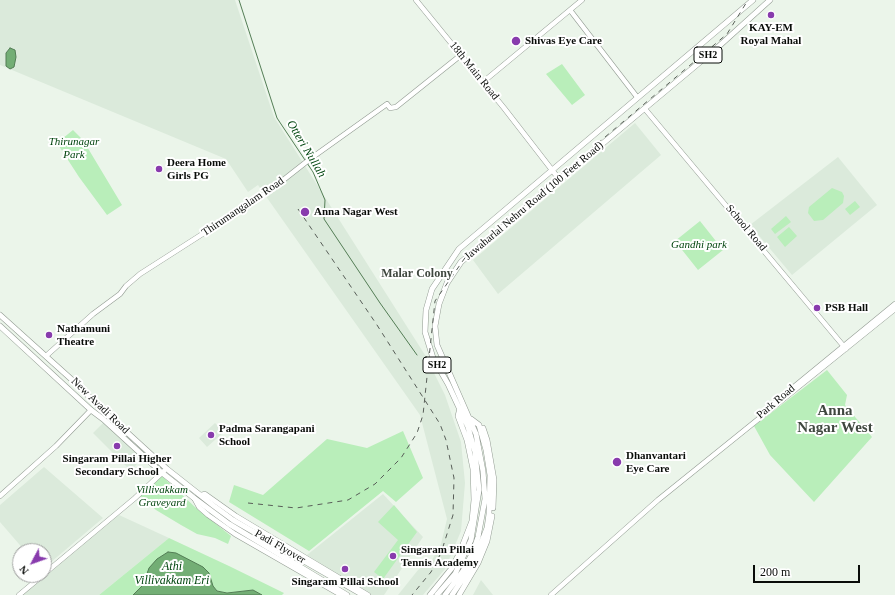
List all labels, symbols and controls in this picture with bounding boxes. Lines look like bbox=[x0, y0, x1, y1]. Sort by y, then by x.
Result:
marker: KAY-EM Royal Mahal bbox=[766, 10, 776, 20]
place label: KAY-EM Royal Mahal bbox=[741, 21, 801, 47]
place label: Shivas Eye Care bbox=[525, 34, 602, 48]
marker: Shivas Eye Care bbox=[510, 35, 522, 47]
street label: 18th Main Road bbox=[446, 39, 502, 103]
road number: SH2 bbox=[694, 47, 722, 63]
water label: Otteri Nullah bbox=[283, 118, 329, 180]
park label: Thirunagar Park bbox=[49, 135, 99, 161]
street label: Jawaharlal Nehru Road (100 Feet Road) bbox=[462, 139, 606, 263]
place label: Deera Home Girls PG bbox=[167, 156, 226, 182]
marker: Deera Home Girls PG bbox=[154, 164, 164, 174]
street label: Thirumangalam Road bbox=[199, 175, 287, 239]
street label: School Road bbox=[723, 202, 769, 254]
place label: Anna Nagar West bbox=[314, 205, 398, 219]
marker: Anna Nagar West bbox=[299, 206, 311, 218]
park label: Gandhi park bbox=[671, 238, 727, 252]
district label: Malar Colony bbox=[381, 267, 453, 281]
place label: PSB Hall bbox=[825, 301, 868, 315]
marker: PSB Hall bbox=[812, 303, 822, 313]
place label: Nathamuni Theatre bbox=[57, 322, 110, 348]
marker: Nathamuni Theatre bbox=[44, 330, 54, 340]
road number: SH2 bbox=[423, 357, 451, 373]
street label: New Avadi Road bbox=[68, 375, 132, 437]
street label: Park Road bbox=[754, 382, 798, 422]
district label: Anna Nagar West bbox=[797, 402, 873, 437]
place label: Padma Sarangapani School bbox=[219, 422, 315, 448]
marker: Padma Sarangapani School bbox=[206, 430, 216, 440]
marker: Singaram Pillai Higher Secondary School bbox=[112, 441, 122, 451]
place label: Dhanvantari Eye Care bbox=[626, 449, 686, 475]
place label: Singaram Pillai Higher Secondary School bbox=[63, 452, 171, 478]
marker: Dhanvantari Eye Care bbox=[611, 456, 623, 468]
park label: Villivakkam Graveyard bbox=[136, 483, 188, 509]
street label: Padi Flyover bbox=[252, 527, 308, 567]
north arrow bbox=[12, 543, 52, 583]
place label: Singaram Pillai Tennis Academy bbox=[401, 543, 479, 569]
marker: Singaram Pillai Tennis Academy bbox=[388, 551, 398, 561]
scale bar bbox=[755, 557, 862, 583]
water label: Athi Villivakkam Eri bbox=[135, 560, 209, 588]
text: N bbox=[17, 563, 31, 577]
marker: Singaram Pillai School bbox=[340, 564, 350, 574]
text: 200 m bbox=[760, 565, 790, 579]
place label: Singaram Pillai School bbox=[292, 575, 398, 589]

